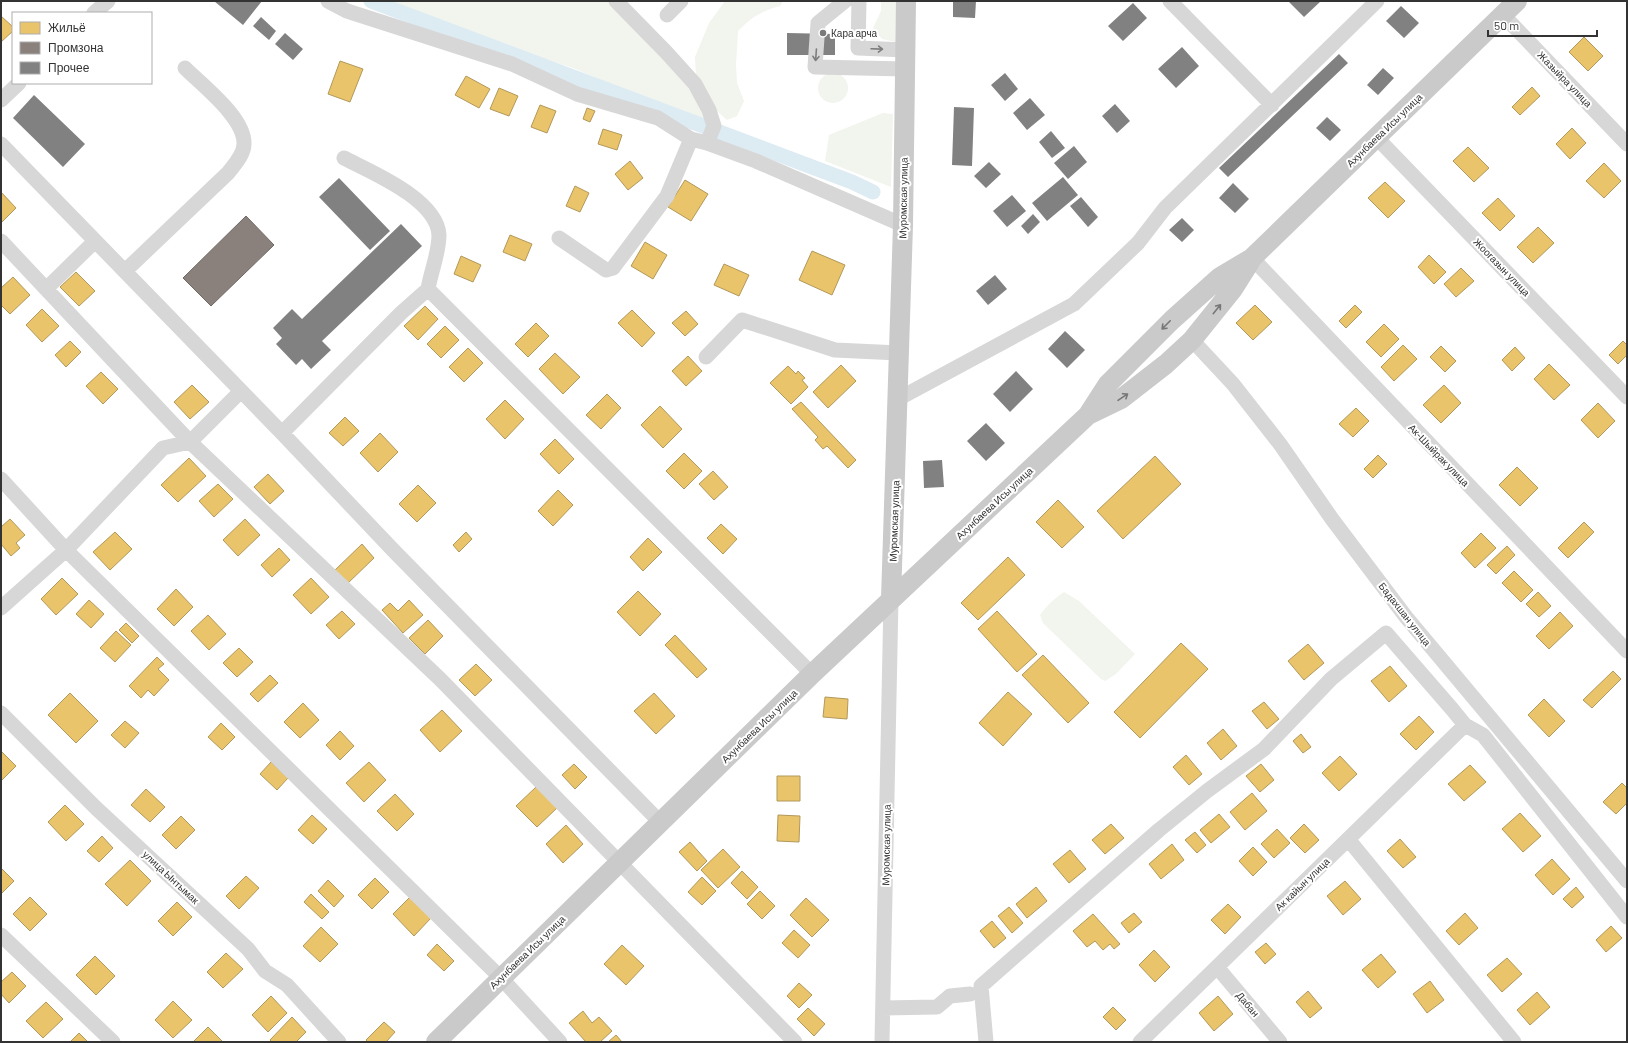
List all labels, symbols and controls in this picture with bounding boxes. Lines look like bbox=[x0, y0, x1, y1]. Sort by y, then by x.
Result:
legend bbox=[12, 12, 152, 84]
scale bar bbox=[1488, 12, 1597, 38]
text: 50 m bbox=[1494, 18, 1519, 32]
text: Жильё bbox=[48, 20, 86, 34]
place label: Кара арча bbox=[831, 27, 878, 39]
marker: Кара арча bbox=[818, 28, 828, 38]
text: Промзона bbox=[48, 40, 104, 55]
one-way arrow bbox=[870, 45, 883, 53]
one-way arrow bbox=[812, 48, 819, 61]
street label: Жазыйра улица bbox=[1535, 49, 1595, 110]
text: Прочее bbox=[48, 60, 90, 75]
street label: Ахунбаева Исы улица bbox=[1344, 90, 1425, 169]
street label: Муромская улица bbox=[896, 157, 910, 239]
street label: Жоогазын улица bbox=[1471, 236, 1533, 299]
one-way arrow bbox=[1213, 303, 1221, 314]
one-way arrow bbox=[1161, 320, 1171, 330]
one-way arrow bbox=[1117, 393, 1128, 401]
street label: Ак-Шыйрак улица bbox=[1406, 421, 1472, 489]
street label: Ахунбаева Исы улица bbox=[953, 464, 1035, 542]
street label: Муромская улица bbox=[887, 480, 901, 562]
street label: Бадахшан улица bbox=[1377, 580, 1434, 648]
street label: Ахунбаева Исы улица bbox=[719, 686, 800, 765]
street label: Муромская улица bbox=[879, 804, 893, 886]
street label: улица Ынтымак bbox=[140, 848, 202, 907]
street label: Ак кайын улица bbox=[1272, 855, 1332, 913]
street label: Ахунбаева Исы улица bbox=[487, 912, 568, 991]
street label: Дабан bbox=[1234, 989, 1262, 1019]

